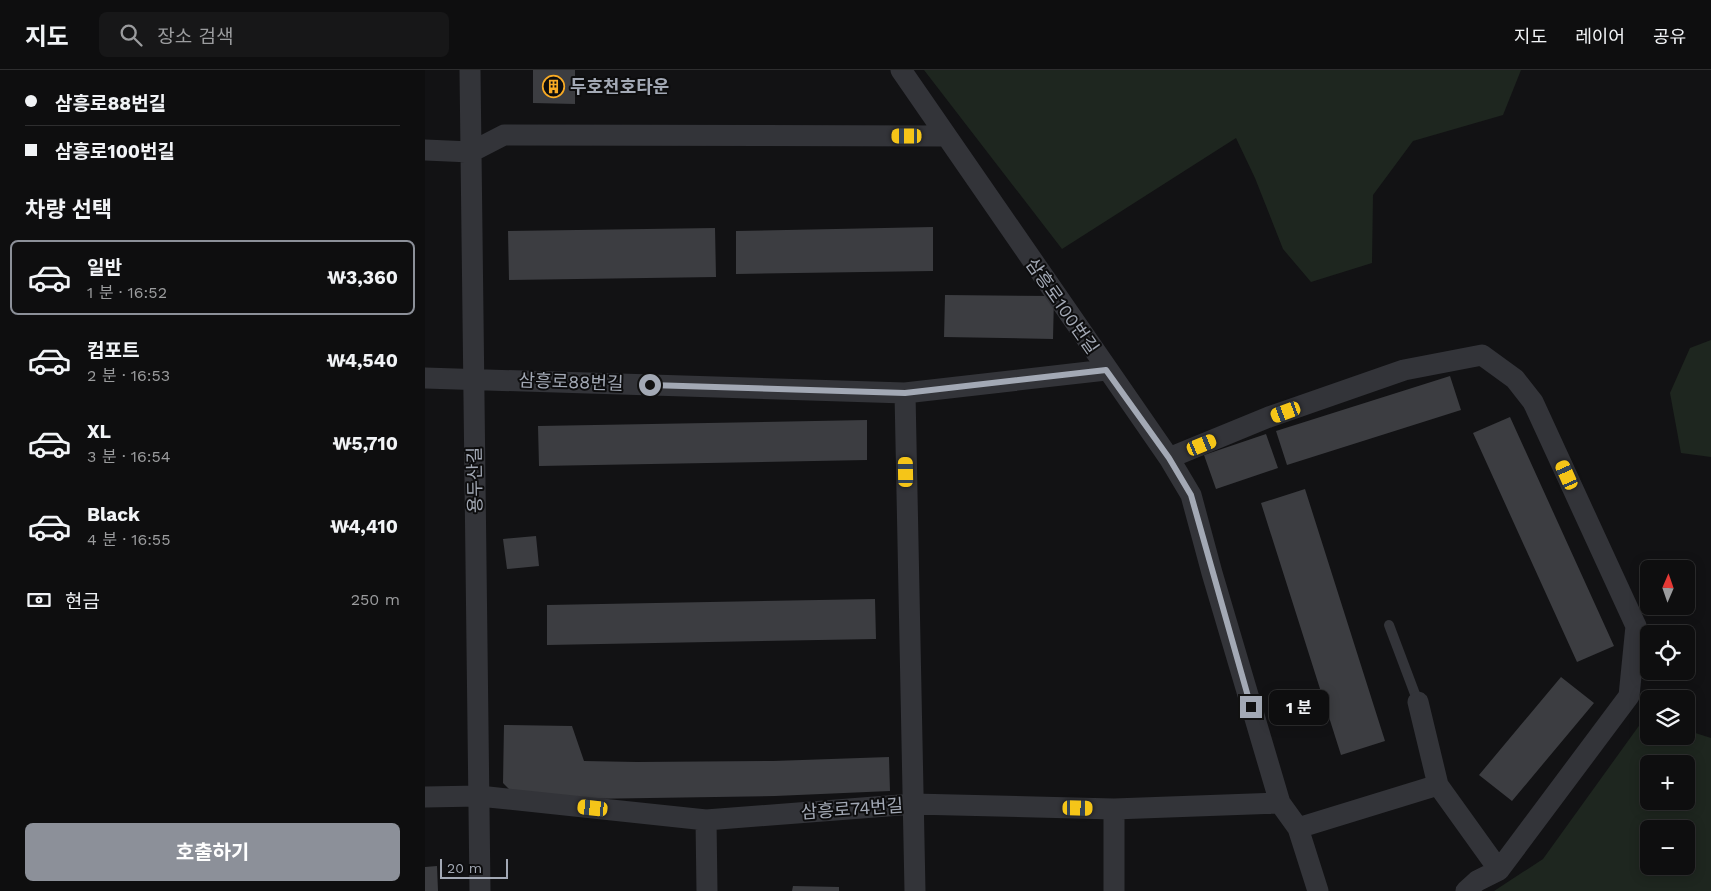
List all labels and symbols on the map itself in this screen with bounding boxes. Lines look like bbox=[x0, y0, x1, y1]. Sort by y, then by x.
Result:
building icon: 두호천호타운 bbox=[542, 75, 566, 99]
place label: 두호천호타운 bbox=[570, 76, 669, 97]
car bbox=[892, 129, 922, 144]
street label: 삼흥로100번길 bbox=[1022, 254, 1103, 358]
street label: 삼흥로88번길 bbox=[518, 369, 624, 394]
route start bbox=[639, 374, 661, 396]
car bbox=[1269, 400, 1302, 424]
car bbox=[1185, 432, 1218, 458]
street label: 용두산길 bbox=[463, 447, 486, 513]
car bbox=[898, 457, 913, 487]
car bbox=[1554, 458, 1579, 492]
north arrow bbox=[1640, 560, 1695, 615]
callout: 1 분 bbox=[1269, 690, 1329, 724]
route end bbox=[1240, 696, 1262, 718]
street label: 삼흥로74번길 bbox=[800, 794, 904, 823]
car bbox=[577, 799, 608, 817]
car bbox=[1062, 800, 1093, 816]
scale bar bbox=[440, 856, 507, 879]

